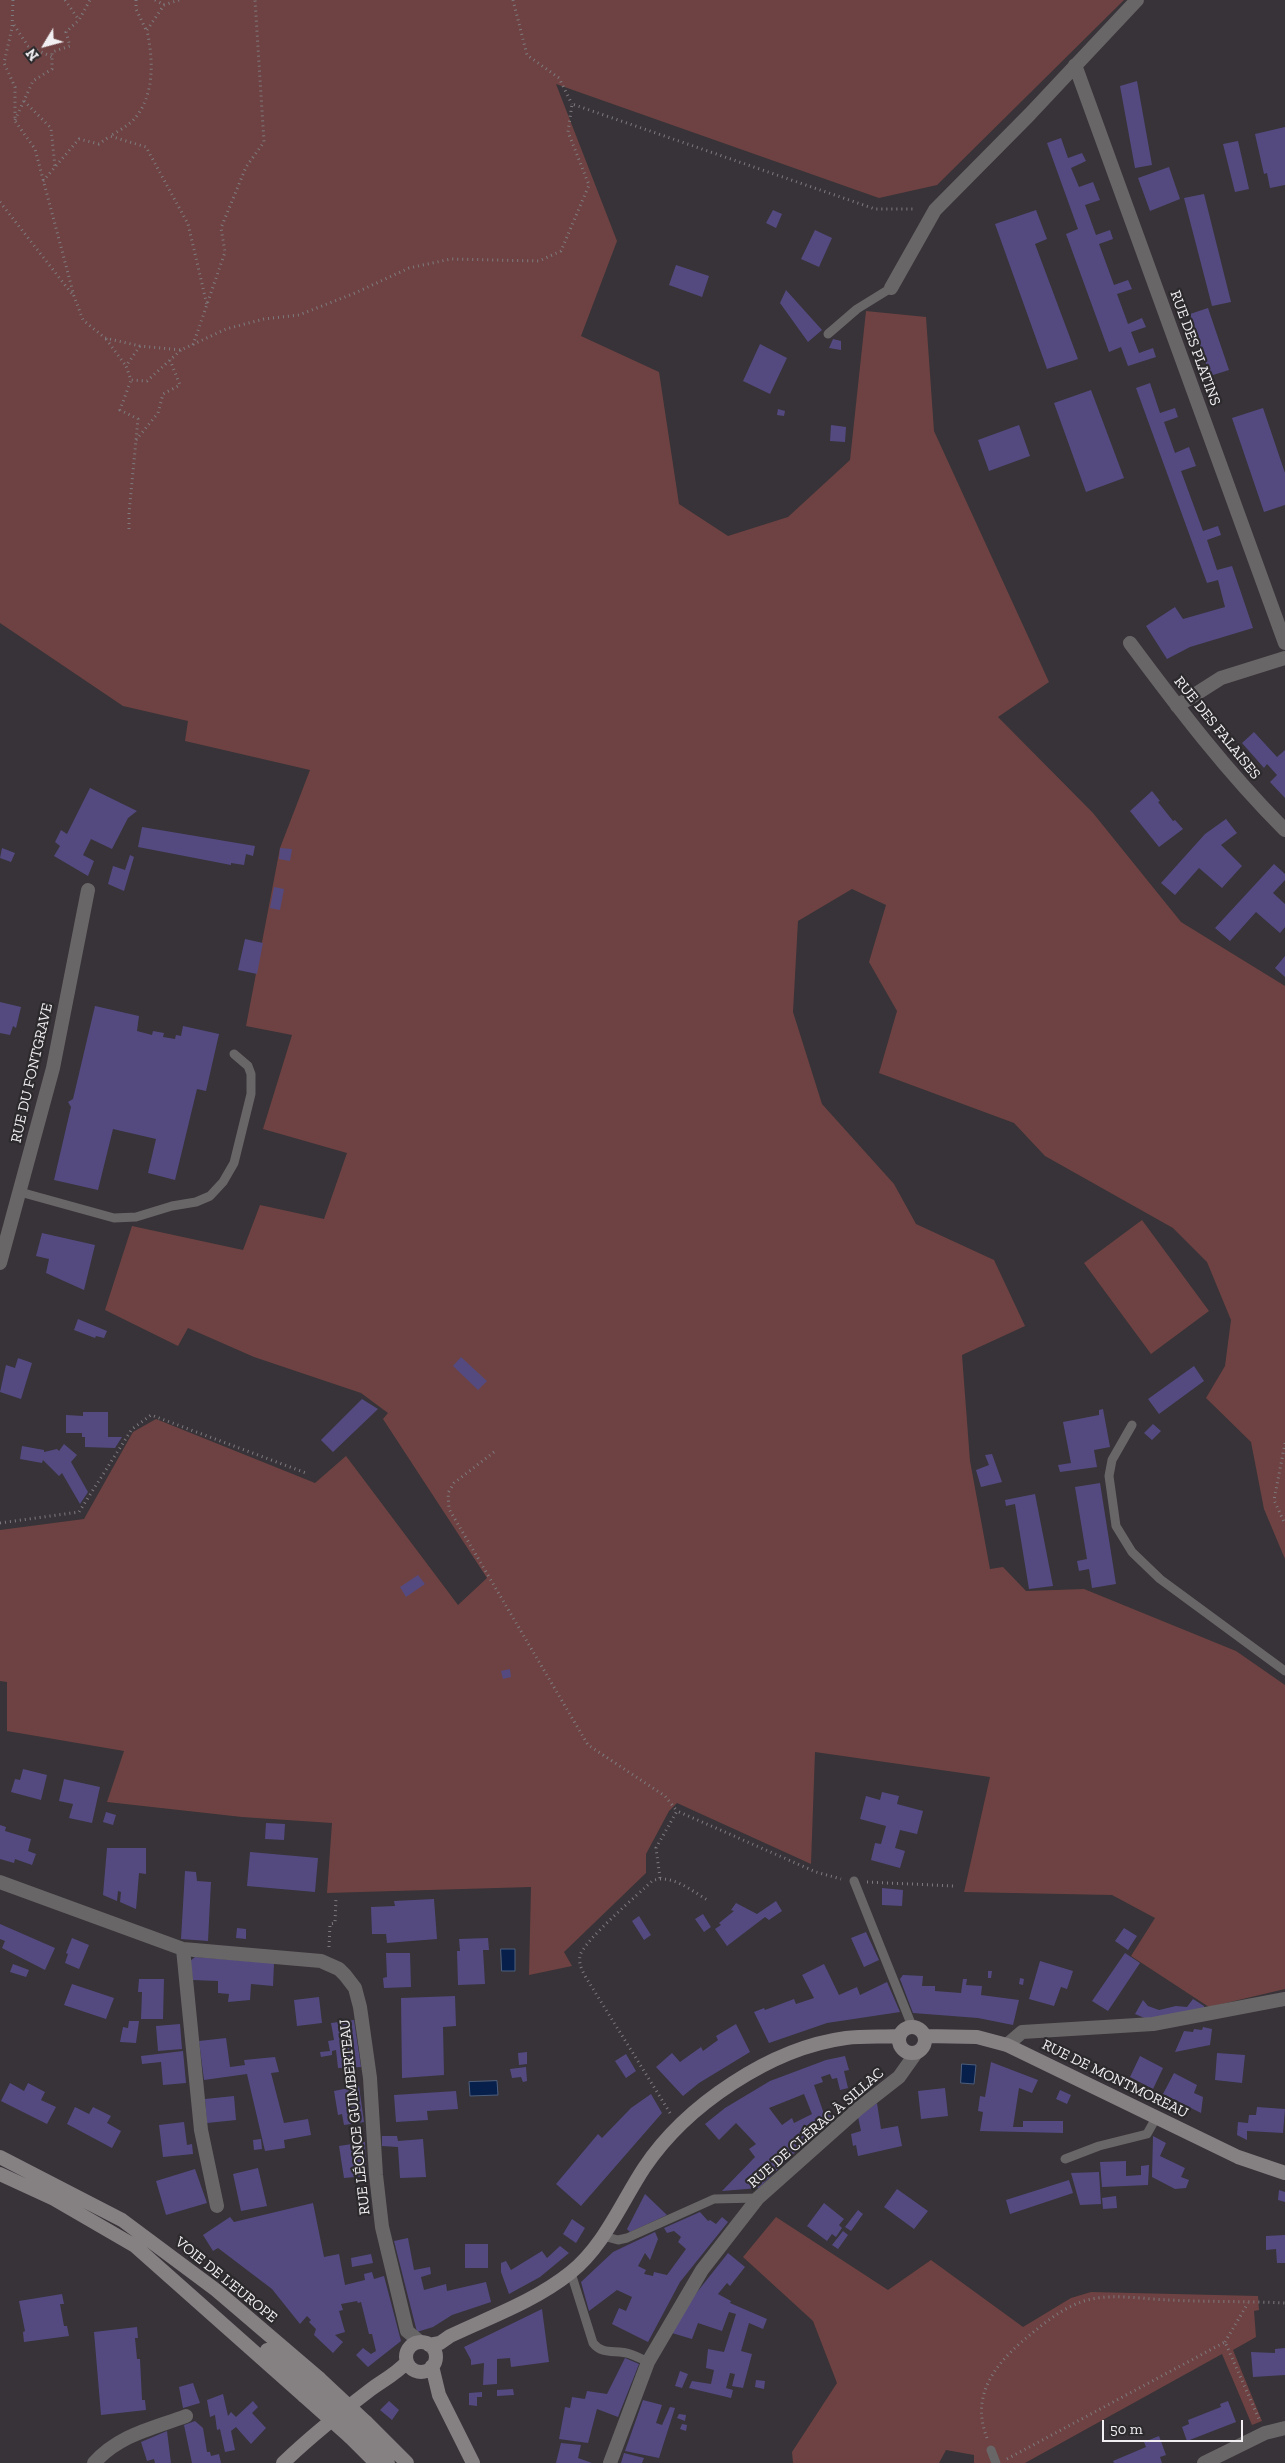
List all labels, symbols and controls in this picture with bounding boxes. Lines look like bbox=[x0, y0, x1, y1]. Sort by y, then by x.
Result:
north arrow bbox=[20, 20, 70, 70]
text: N bbox=[23, 45, 43, 64]
street label: RUE DES PLATINS bbox=[1166, 288, 1224, 408]
street label: RUE DES FALAISES bbox=[1170, 673, 1264, 783]
street label: RUE DU FONTGRAVE bbox=[7, 1001, 57, 1145]
street label: RUE LÉONCE GUIMBERTEAU bbox=[336, 2018, 374, 2216]
street label: RUE DE MONTMOREAU bbox=[1039, 2036, 1191, 2122]
street label: RUE DE CLÉRAC À SILLAC bbox=[744, 2064, 888, 2192]
street label: VOIE DE L'EUROPE bbox=[171, 2233, 281, 2327]
scale bar bbox=[1105, 2410, 1246, 2442]
text: 50 m bbox=[1110, 2420, 1143, 2438]

